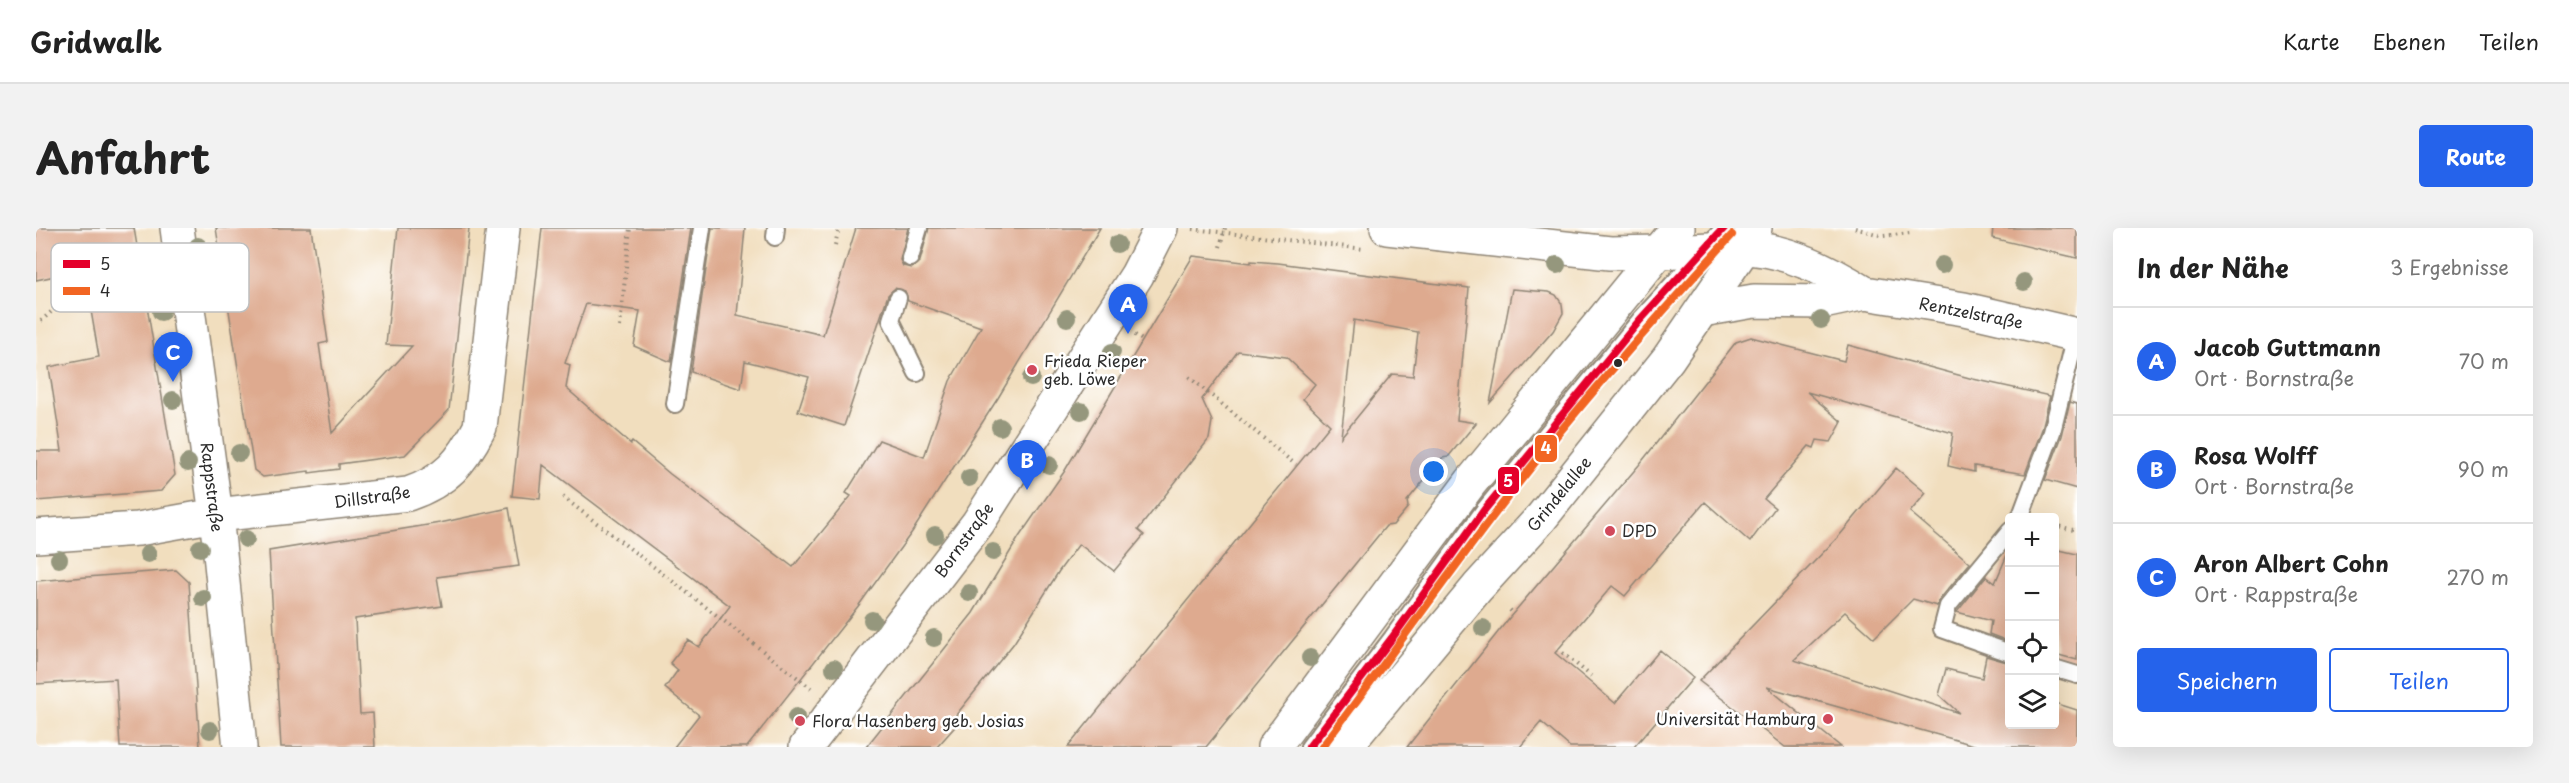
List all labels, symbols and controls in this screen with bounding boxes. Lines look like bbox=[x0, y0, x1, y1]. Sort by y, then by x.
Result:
text: Gridwalk bbox=[30, 20, 162, 63]
text: Karte bbox=[2283, 25, 2340, 57]
text: Ebenen bbox=[2373, 25, 2446, 57]
text: Teilen bbox=[2479, 25, 2539, 57]
text: Anfahrt bbox=[36, 125, 210, 188]
button: Route bbox=[2419, 125, 2533, 187]
legend bbox=[51, 243, 249, 312]
text: In der Nähe bbox=[2137, 248, 2289, 287]
text: 5 bbox=[100, 251, 110, 275]
text: 3 Ergebnisse bbox=[2390, 252, 2509, 282]
text: 4 bbox=[100, 278, 111, 302]
pin: A bbox=[1108, 285, 1148, 334]
street label: Rentzelstraße bbox=[1917, 290, 2025, 334]
text: Jacob Guttmann bbox=[2194, 330, 2381, 363]
pin: C bbox=[154, 332, 192, 382]
text: A bbox=[2149, 346, 2164, 376]
text: 70 m bbox=[2459, 346, 2509, 376]
place label: Frieda Rieper geb. Löwe bbox=[1044, 348, 1147, 390]
unlabelled marker bbox=[1612, 357, 1624, 369]
marker: Frieda Rieper geb. Löwe bbox=[1025, 363, 1039, 377]
text: Ort · Bornstraße bbox=[2194, 363, 2354, 393]
line badge: 4 bbox=[1534, 434, 1558, 463]
text: 4 bbox=[1541, 435, 1552, 459]
text: Rosa Wolff bbox=[2194, 438, 2317, 471]
pin: B bbox=[1008, 440, 1046, 490]
street label: Rappstraße bbox=[196, 441, 230, 533]
street label: Grindelallee bbox=[1520, 450, 1596, 536]
text: B bbox=[2150, 454, 2163, 484]
text: 90 m bbox=[2458, 454, 2509, 484]
your location bbox=[1419, 457, 1448, 486]
line badge: 5 bbox=[1497, 466, 1520, 495]
text: 5 bbox=[1503, 468, 1513, 492]
text: Ort · Bornstraße bbox=[2194, 471, 2354, 501]
street label: Dillstraße bbox=[332, 479, 412, 513]
street label: Bornstraße bbox=[928, 497, 999, 582]
map controls bbox=[2005, 513, 2059, 729]
button: + bbox=[2005, 513, 2059, 567]
place label: DPD bbox=[1622, 518, 1657, 542]
marker: DPD bbox=[1603, 524, 1617, 538]
text: Aron Albert Cohn bbox=[2194, 546, 2389, 579]
text: C bbox=[2149, 562, 2164, 592]
text: 270 m bbox=[2446, 562, 2509, 592]
button: − bbox=[2005, 567, 2059, 621]
text: Ort · Rappstraße bbox=[2194, 579, 2358, 609]
button: locate bbox=[2005, 621, 2059, 675]
button: Speichern bbox=[2137, 648, 2317, 712]
button: Teilen bbox=[2329, 648, 2509, 712]
button: layers bbox=[2005, 675, 2059, 729]
place label: Universität Hamburg bbox=[1656, 706, 1816, 730]
place label: Flora Hasenberg geb. Josias bbox=[812, 708, 1024, 732]
marker: Universität Hamburg bbox=[1821, 712, 1835, 726]
marker: Flora Hasenberg geb. Josias bbox=[793, 714, 807, 728]

